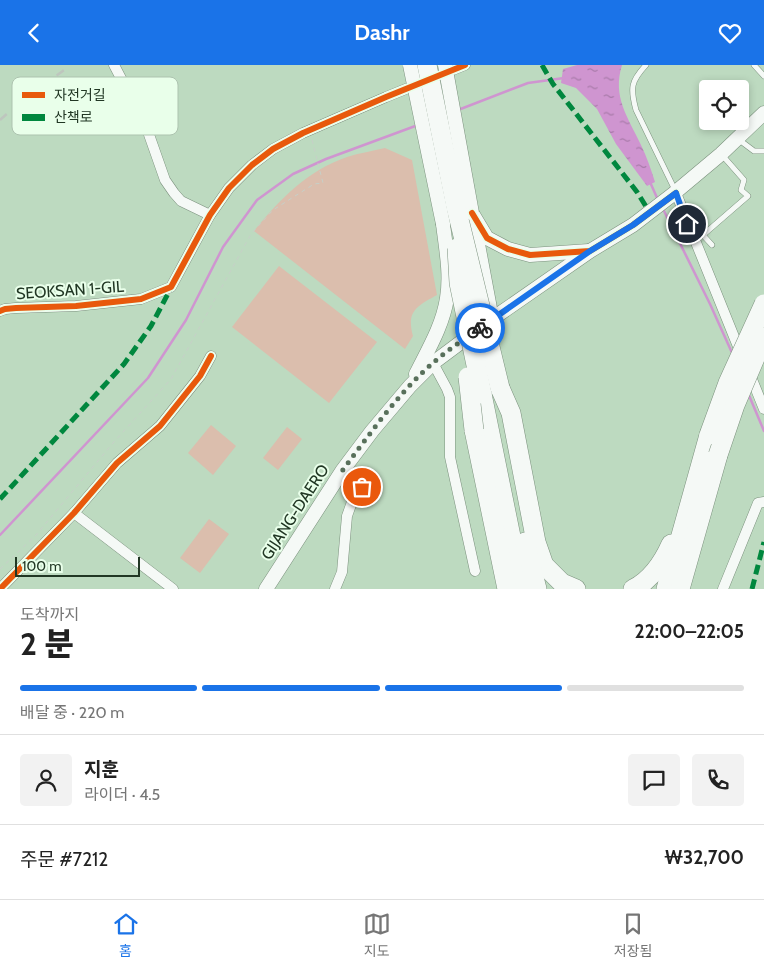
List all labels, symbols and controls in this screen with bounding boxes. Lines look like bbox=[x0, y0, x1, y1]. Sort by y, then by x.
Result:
icon: back bbox=[20, 19, 48, 47]
text: Dashr bbox=[354, 19, 410, 46]
icon: heart bbox=[716, 19, 744, 47]
legend bbox=[12, 77, 178, 135]
map controls bbox=[699, 80, 749, 130]
button: locate bbox=[699, 80, 749, 130]
text: 자전거길 bbox=[54, 86, 106, 104]
text: 산책로 bbox=[54, 108, 93, 126]
pin bbox=[666, 203, 708, 245]
icon: home bbox=[673, 210, 701, 238]
street label: SEOKSAN 1-GIL bbox=[15, 277, 125, 303]
courier bbox=[455, 303, 505, 353]
icon: bike bbox=[466, 314, 494, 342]
street label: GIJANG-DAERO bbox=[257, 461, 333, 563]
pin bbox=[341, 466, 383, 508]
icon: bag bbox=[348, 473, 376, 501]
scale bar bbox=[15, 554, 140, 577]
text: 100 m bbox=[22, 557, 62, 575]
text: 도착까지 bbox=[20, 605, 79, 624]
text: 22:00–22:05 bbox=[635, 620, 744, 643]
text: 2 분 bbox=[20, 624, 74, 663]
text: 배달 중 · 220 m bbox=[20, 703, 124, 722]
button: person bbox=[20, 754, 72, 806]
button: chat bbox=[628, 754, 680, 806]
button: phone bbox=[692, 754, 744, 806]
text: 지훈 bbox=[84, 758, 119, 781]
text: 라이더 · 4.5 bbox=[84, 785, 160, 804]
text: ₩32,700 bbox=[665, 846, 744, 869]
text: 주문 #7212 bbox=[20, 848, 108, 871]
tab: 홈 bbox=[112, 910, 140, 960]
tab: 지도 bbox=[363, 910, 391, 960]
tab: 저장됨 bbox=[614, 910, 652, 960]

